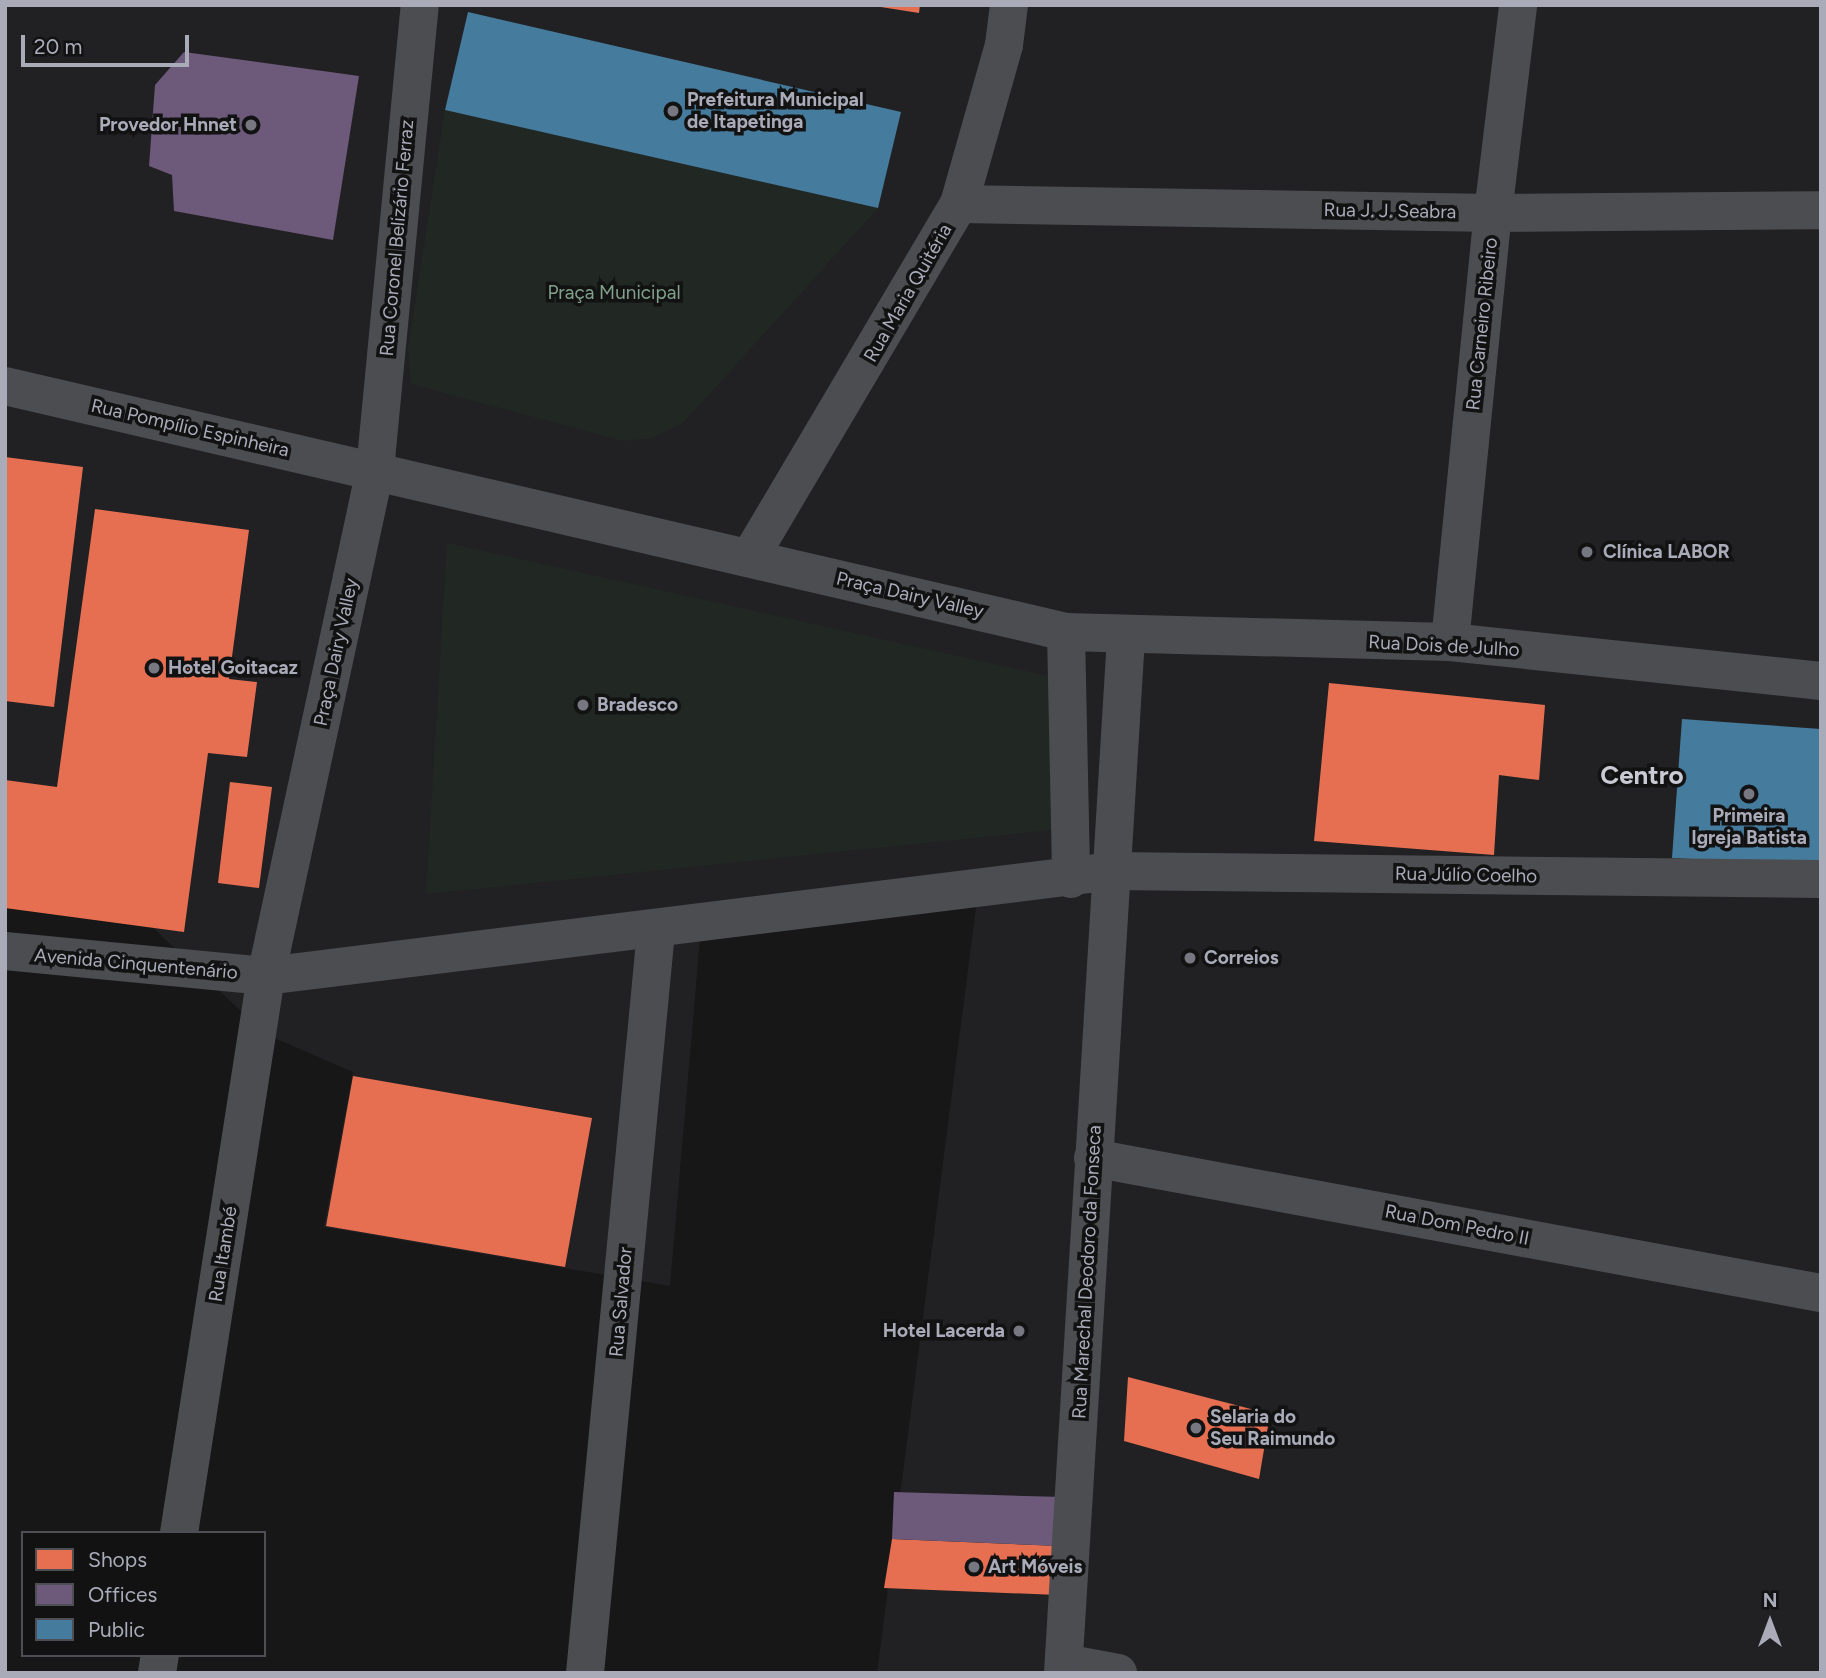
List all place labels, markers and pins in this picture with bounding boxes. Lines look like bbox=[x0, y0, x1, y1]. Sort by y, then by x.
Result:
place label: Prefeitura Municipal de Itapetinga bbox=[687, 89, 864, 133]
marker: Prefeitura Municipal de Itapetinga bbox=[665, 103, 681, 119]
place label: Provedor Hnnet bbox=[99, 114, 237, 136]
marker: Provedor Hnnet bbox=[243, 117, 259, 133]
place label: Clínica LABOR bbox=[1603, 541, 1730, 563]
marker: Clínica LABOR bbox=[1577, 542, 1597, 562]
place label: Hotel Goitacaz bbox=[168, 657, 298, 679]
marker: Hotel Goitacaz bbox=[146, 660, 162, 676]
place label: Bradesco bbox=[597, 694, 678, 716]
marker: Bradesco bbox=[575, 697, 591, 713]
marker: Primeira Igreja Batista bbox=[1741, 786, 1757, 802]
place label: Primeira Igreja Batista bbox=[1691, 805, 1807, 849]
place label: Correios bbox=[1204, 947, 1279, 969]
marker: Correios bbox=[1182, 950, 1198, 966]
place label: Hotel Lacerda bbox=[883, 1320, 1005, 1342]
marker: Hotel Lacerda bbox=[1011, 1323, 1027, 1339]
place label: Selaria do Seu Raimundo bbox=[1210, 1406, 1335, 1450]
marker: Selaria do Seu Raimundo bbox=[1188, 1420, 1204, 1436]
place label: Art Móveis bbox=[988, 1556, 1082, 1578]
marker: Art Móveis bbox=[966, 1559, 982, 1575]

